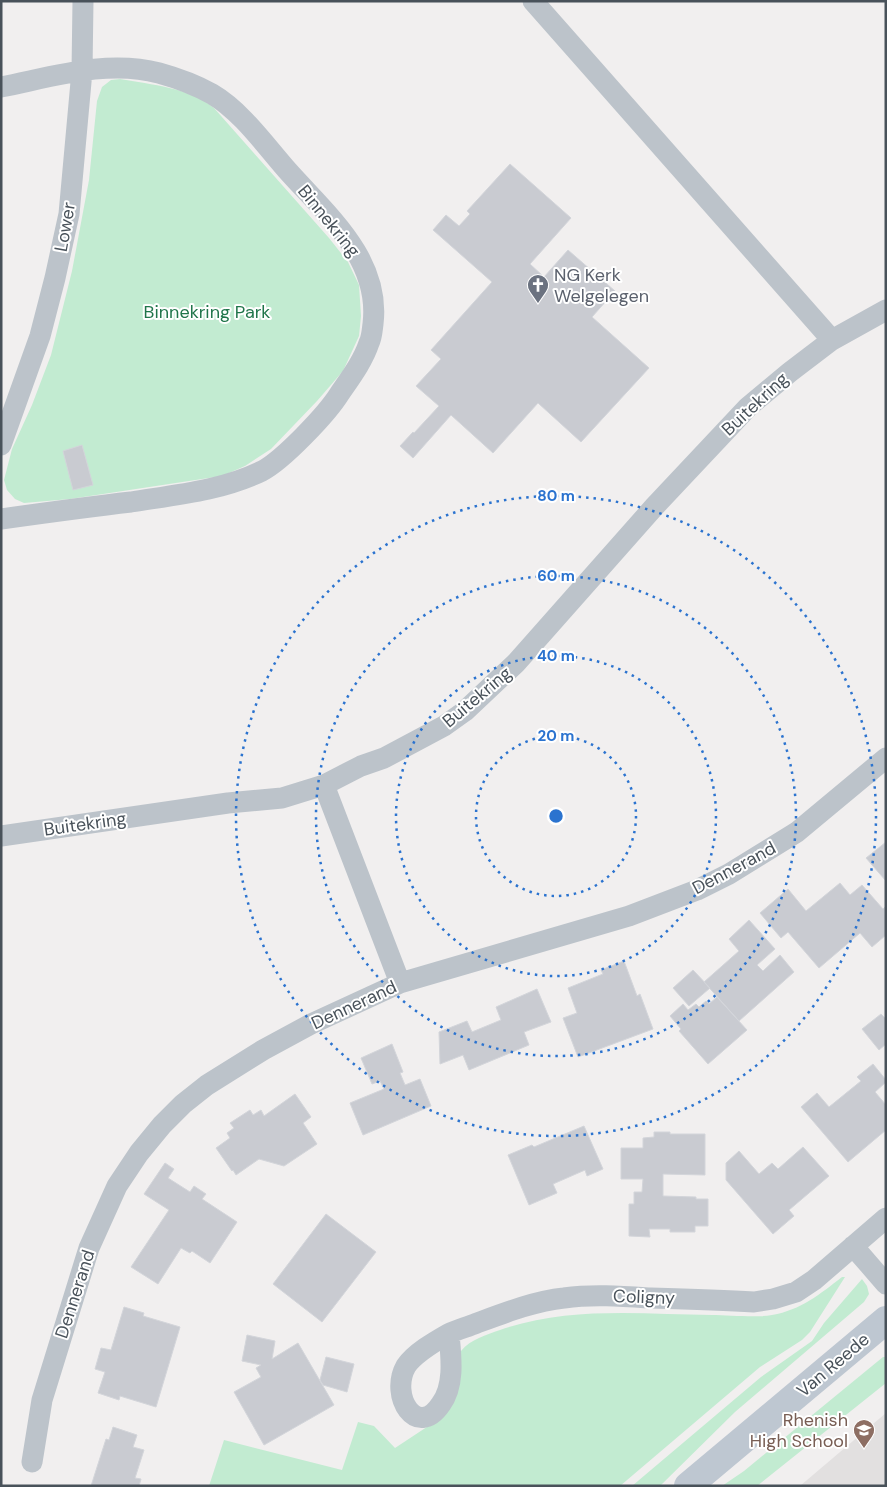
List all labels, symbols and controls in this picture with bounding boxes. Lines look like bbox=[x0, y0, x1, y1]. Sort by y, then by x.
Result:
street label: Binnekring bbox=[292, 180, 366, 262]
street label: Lower bbox=[49, 200, 81, 254]
place label: NG Kerk Welgelegen bbox=[554, 263, 649, 308]
church icon: NG Kerk Welgelegen bbox=[526, 273, 550, 304]
park label: Binnekring Park bbox=[144, 300, 270, 324]
street label: Buitekring bbox=[716, 367, 794, 441]
text: 80 m bbox=[537, 486, 575, 506]
text: 60 m bbox=[537, 566, 575, 586]
text: 40 m bbox=[537, 646, 575, 666]
street label: Buitekring bbox=[438, 661, 516, 733]
text: 20 m bbox=[538, 726, 574, 746]
street label: Buitekring bbox=[42, 806, 128, 842]
centre of rings bbox=[547, 807, 565, 825]
street label: Dennerand bbox=[688, 836, 780, 900]
street label: Dennerand bbox=[307, 975, 401, 1035]
street label: Dennerand bbox=[49, 1247, 101, 1341]
street label: Coligny bbox=[613, 1284, 675, 1310]
street label: Van Reede bbox=[792, 1328, 874, 1402]
place label: Rhenish High School bbox=[750, 1408, 848, 1453]
school or university icon: Rhenish High School bbox=[852, 1418, 876, 1449]

